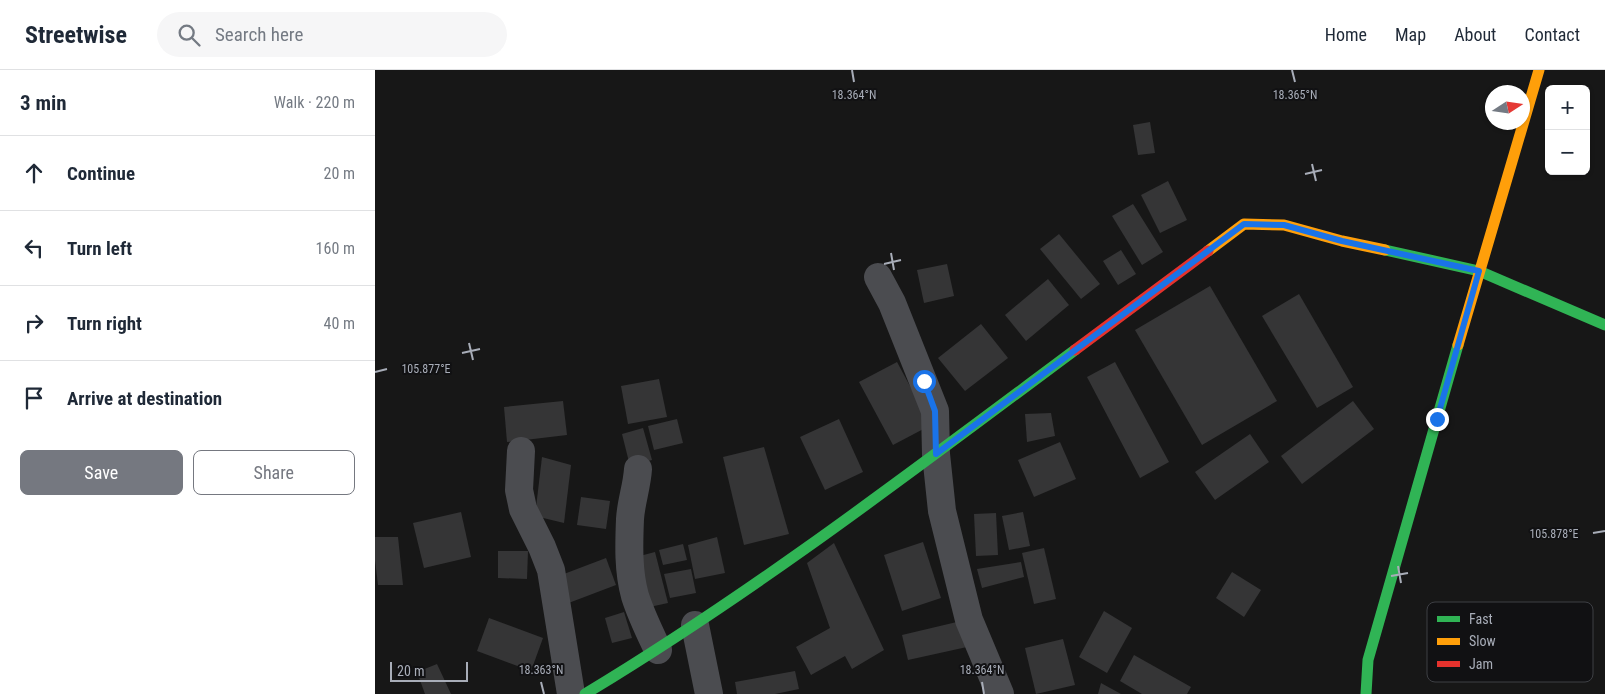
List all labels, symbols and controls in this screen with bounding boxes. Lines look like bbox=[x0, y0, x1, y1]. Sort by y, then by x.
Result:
search box bbox=[157, 12, 507, 57]
text: Streetwise bbox=[25, 21, 127, 49]
icon: search bbox=[175, 21, 203, 49]
text: Search here bbox=[215, 23, 303, 46]
text: Home bbox=[1325, 24, 1367, 45]
text: Map bbox=[1395, 24, 1426, 45]
text: About bbox=[1454, 24, 1496, 45]
text: Contact bbox=[1524, 24, 1580, 45]
north arrow bbox=[1485, 85, 1530, 130]
map controls bbox=[1545, 85, 1590, 175]
button: + bbox=[1545, 85, 1590, 130]
text: 18.364°N bbox=[832, 88, 876, 102]
text: 18.365°N bbox=[1273, 88, 1317, 102]
text: 3 min bbox=[20, 91, 67, 115]
text: Walk · 220 m bbox=[274, 93, 355, 112]
button: − bbox=[1545, 130, 1590, 175]
icon: ahead bbox=[20, 159, 48, 187]
text: Continue bbox=[67, 162, 135, 185]
text: 20 m bbox=[323, 164, 355, 183]
icon: left bbox=[20, 234, 48, 262]
text: Turn left bbox=[67, 237, 132, 260]
text: 160 m bbox=[316, 239, 355, 258]
icon: right bbox=[20, 309, 48, 337]
text: Turn right bbox=[67, 312, 142, 335]
text: 40 m bbox=[323, 314, 355, 333]
text: 105.877°E bbox=[401, 362, 451, 376]
route start bbox=[913, 370, 936, 393]
icon: arrive bbox=[20, 384, 48, 412]
text: Arrive at destination bbox=[67, 387, 222, 410]
route end bbox=[1426, 408, 1449, 431]
button: Save bbox=[20, 450, 183, 495]
button: Share bbox=[193, 450, 355, 495]
text: 105.878°E bbox=[1529, 527, 1579, 541]
legend bbox=[1427, 602, 1593, 682]
text: Fast bbox=[1469, 611, 1493, 627]
text: Slow bbox=[1469, 633, 1496, 649]
text: Jam bbox=[1469, 656, 1493, 672]
scale bar bbox=[390, 659, 467, 682]
text: 20 m bbox=[397, 663, 425, 679]
text: 18.363°N bbox=[519, 663, 563, 677]
text: 18.364°N bbox=[960, 663, 1004, 677]

